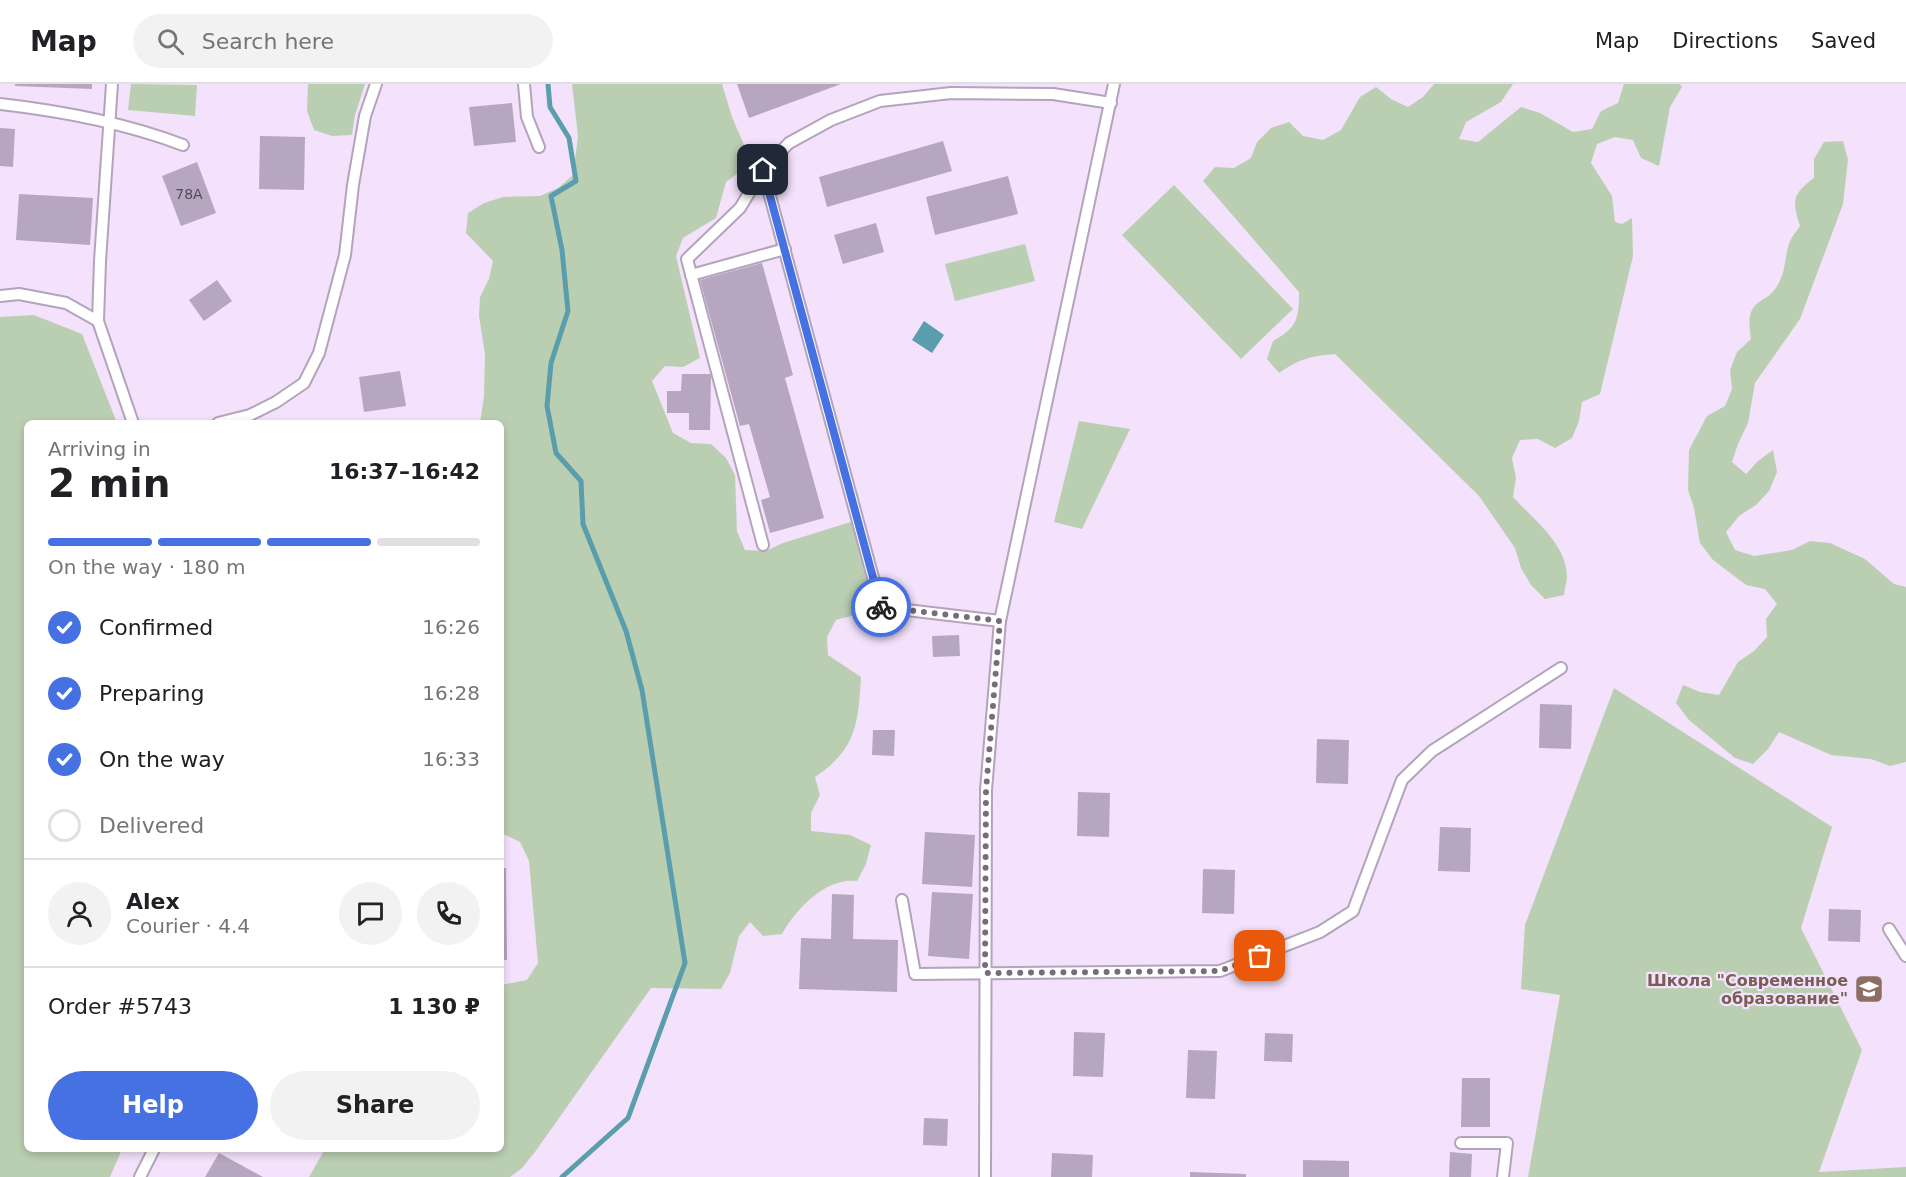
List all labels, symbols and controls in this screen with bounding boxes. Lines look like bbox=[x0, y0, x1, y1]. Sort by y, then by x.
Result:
search box bbox=[133, 14, 553, 68]
text: Map bbox=[30, 25, 97, 58]
icon: search bbox=[154, 25, 187, 58]
text: Search here bbox=[202, 29, 334, 54]
text: Map bbox=[1595, 29, 1639, 53]
text: Directions bbox=[1672, 29, 1778, 53]
text: Saved bbox=[1811, 29, 1876, 53]
pin bbox=[737, 144, 788, 195]
icon: home bbox=[746, 153, 779, 186]
house number: 78А bbox=[175, 186, 203, 202]
text: Arriving in bbox=[48, 437, 151, 461]
text: 16:37–16:42 bbox=[329, 459, 480, 484]
text: 2 min bbox=[48, 461, 170, 506]
text: On the way · 180 m bbox=[48, 555, 246, 579]
courier bbox=[851, 577, 911, 637]
icon: bike bbox=[865, 591, 898, 624]
icon: check bbox=[48, 611, 81, 644]
text: Confirmed bbox=[99, 615, 213, 640]
text: 16:26 bbox=[422, 615, 480, 639]
icon: check bbox=[48, 677, 81, 710]
text: Preparing bbox=[99, 681, 205, 706]
text: 16:28 bbox=[422, 681, 480, 705]
icon: check bbox=[48, 743, 81, 776]
text: On the way bbox=[99, 747, 225, 772]
text: 16:33 bbox=[422, 747, 480, 771]
text: Delivered bbox=[99, 813, 204, 838]
button: person bbox=[48, 882, 111, 945]
button: chat bbox=[339, 882, 402, 945]
button: phone bbox=[417, 882, 480, 945]
text: Alex bbox=[126, 889, 180, 914]
text: Courier · 4.4 bbox=[126, 914, 250, 938]
pin bbox=[1234, 930, 1285, 981]
icon: bag bbox=[1243, 939, 1276, 972]
place label: Школа "Современное образование" bbox=[1647, 971, 1848, 1008]
school or university icon: Школа "Современное образование" bbox=[1853, 973, 1885, 1005]
text: Order #5743 bbox=[48, 994, 192, 1019]
text: 1 130 ₽ bbox=[388, 994, 480, 1019]
button: Help bbox=[48, 1071, 258, 1140]
button: Share bbox=[270, 1071, 480, 1140]

